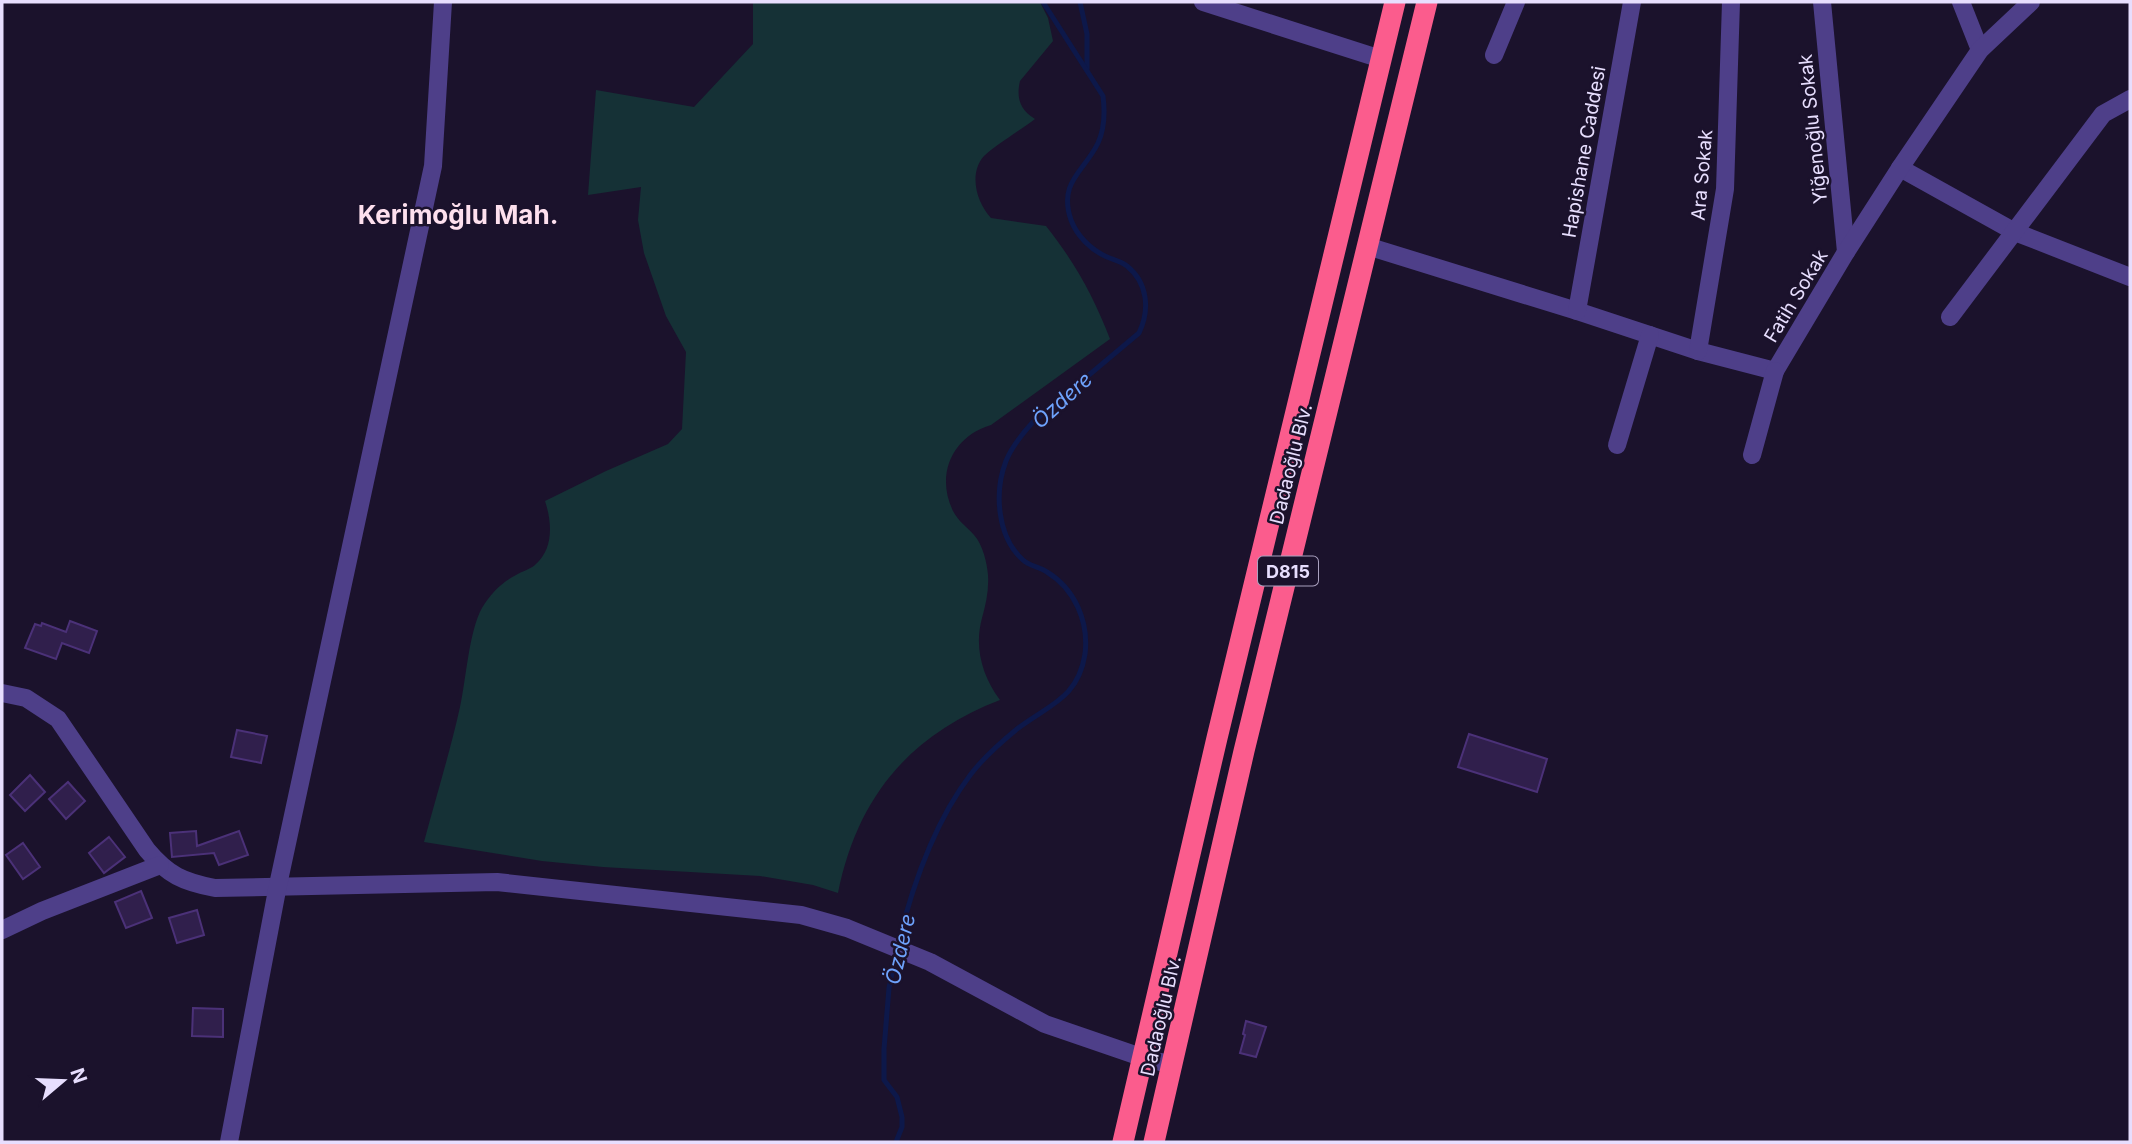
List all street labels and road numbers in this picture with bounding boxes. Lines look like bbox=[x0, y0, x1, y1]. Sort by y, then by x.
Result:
street label: Yiğenoğlu Sokak bbox=[1794, 53, 1832, 205]
street label: Hapishane Caddesi bbox=[1558, 64, 1610, 240]
street label: Ara Sokak bbox=[1687, 128, 1717, 222]
street label: Fatih Sokak bbox=[1759, 245, 1833, 346]
street label: Dadaoğlu Blv. bbox=[1265, 401, 1317, 527]
road number: D815 bbox=[1258, 556, 1318, 586]
street label: Dadaoğlu Blv. bbox=[1136, 953, 1186, 1079]

